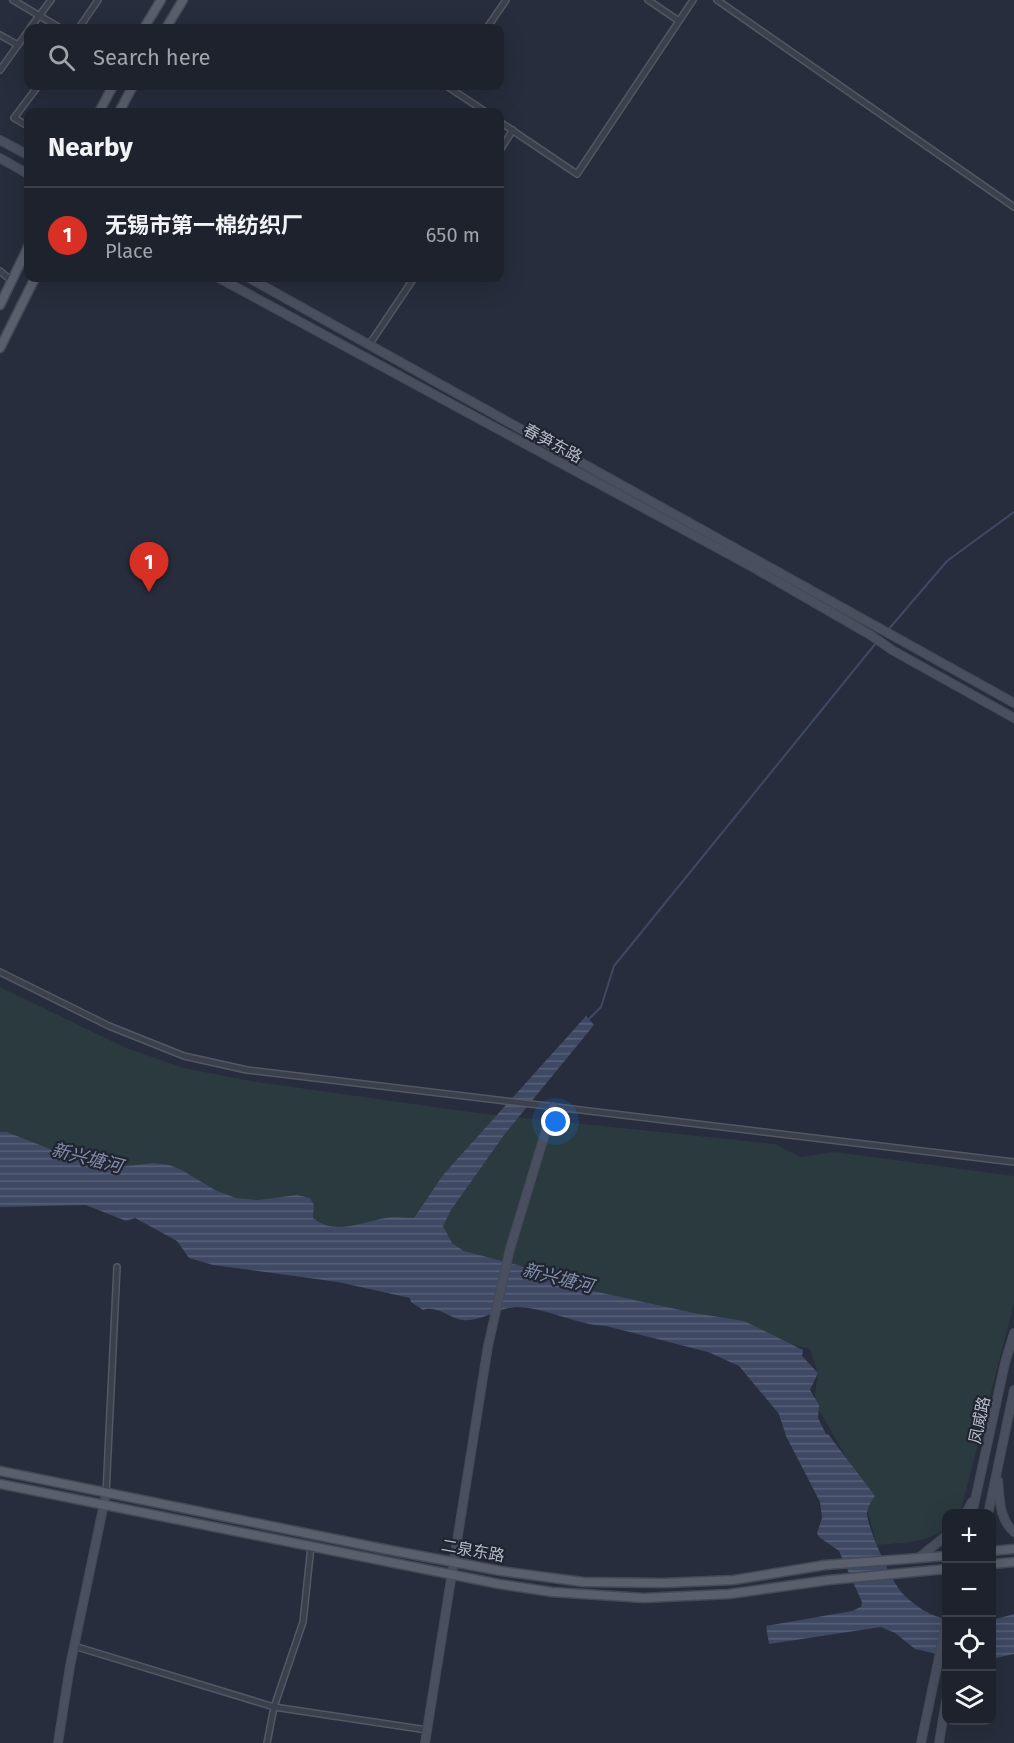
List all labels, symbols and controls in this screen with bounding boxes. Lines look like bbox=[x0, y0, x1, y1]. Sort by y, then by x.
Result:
search box bbox=[24, 24, 504, 90]
icon: search bbox=[45, 41, 78, 74]
text: Search here bbox=[93, 44, 211, 71]
text: Nearby bbox=[48, 132, 133, 163]
text: 无锡市第一棉纺织厂 bbox=[105, 212, 303, 239]
text: 1 bbox=[63, 223, 72, 247]
text: 650 m bbox=[426, 223, 480, 247]
text: Place bbox=[105, 239, 153, 263]
street label: 春笋东路 bbox=[520, 420, 585, 467]
pin: 1 bbox=[130, 542, 168, 592]
your location bbox=[541, 1107, 570, 1136]
water label: 新兴塘河 bbox=[49, 1139, 128, 1178]
water label: 新兴塘河 bbox=[520, 1259, 599, 1298]
street label: 凤威路 bbox=[965, 1395, 994, 1446]
map controls bbox=[942, 1509, 996, 1725]
button: + bbox=[942, 1509, 996, 1563]
street label: 二泉东路 bbox=[440, 1536, 506, 1565]
button: − bbox=[942, 1563, 996, 1617]
button: locate bbox=[942, 1617, 996, 1671]
button: layers bbox=[942, 1671, 996, 1725]

